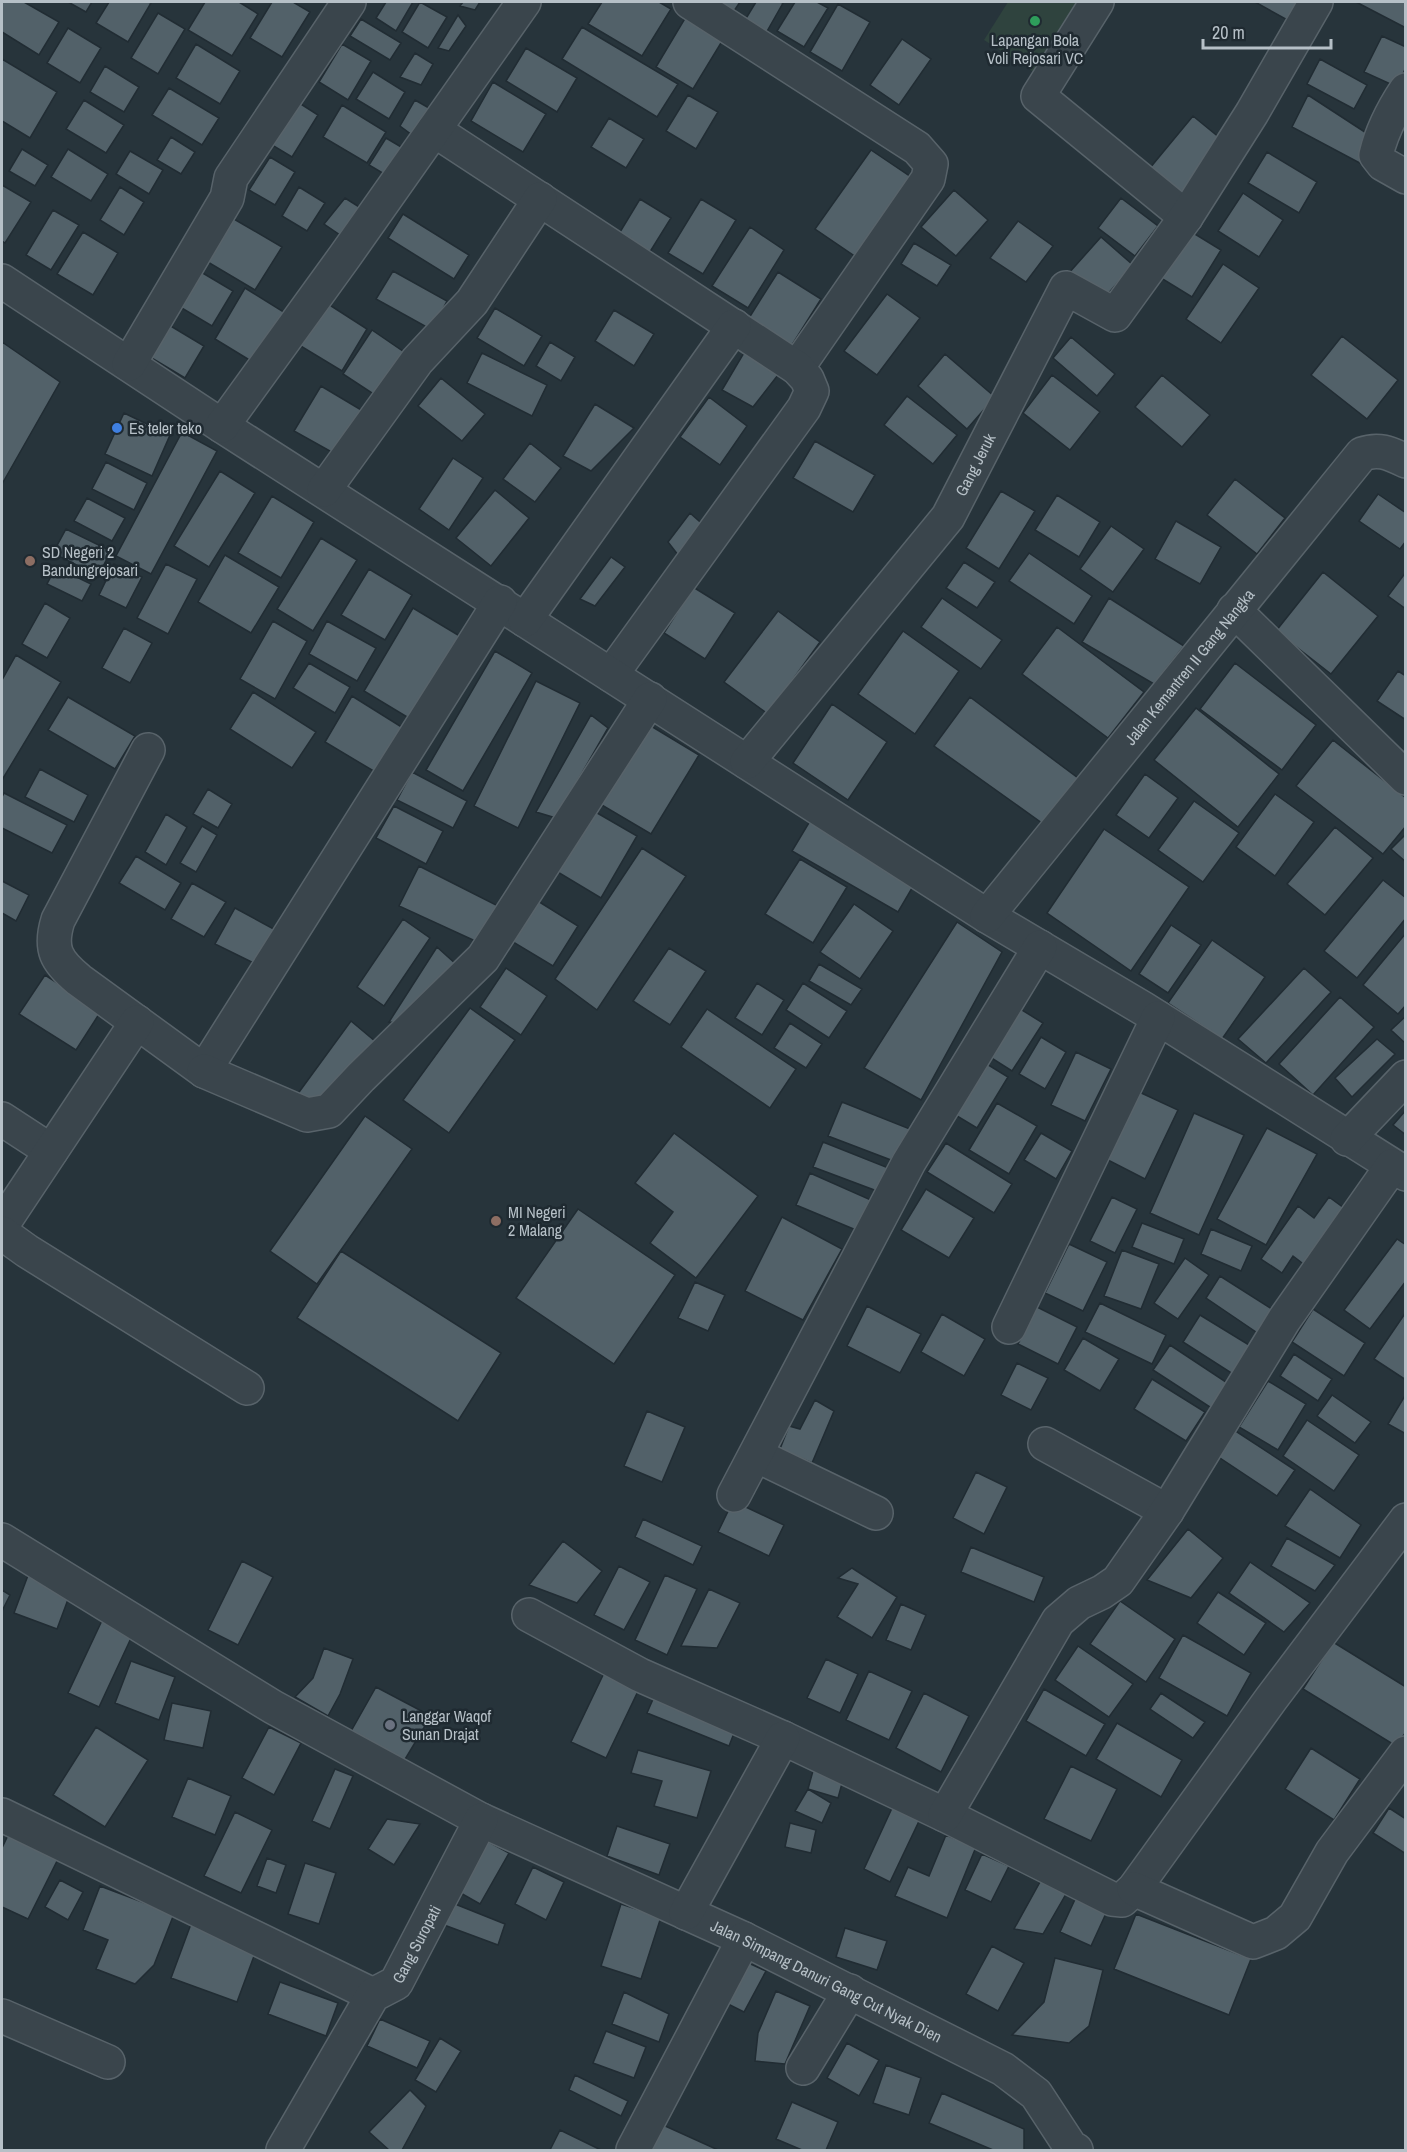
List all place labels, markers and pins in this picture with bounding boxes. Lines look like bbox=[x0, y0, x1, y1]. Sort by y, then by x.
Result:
marker: Lapangan Bola Voli Rejosari VC bbox=[1028, 14, 1042, 28]
place label: Lapangan Bola Voli Rejosari VC bbox=[987, 29, 1083, 69]
place label: Es teler teko bbox=[129, 417, 202, 439]
marker: Es teler teko bbox=[110, 421, 124, 435]
place label: SD Negeri 2 Bandungrejosari bbox=[42, 541, 138, 581]
marker: SD Negeri 2 Bandungrejosari bbox=[23, 554, 37, 568]
place label: MI Negeri 2 Malang bbox=[508, 1201, 566, 1241]
marker: MI Negeri 2 Malang bbox=[489, 1214, 503, 1228]
place label: Langgar Waqof Sunan Drajat bbox=[402, 1705, 492, 1745]
marker: Langgar Waqof Sunan Drajat bbox=[383, 1718, 397, 1732]

